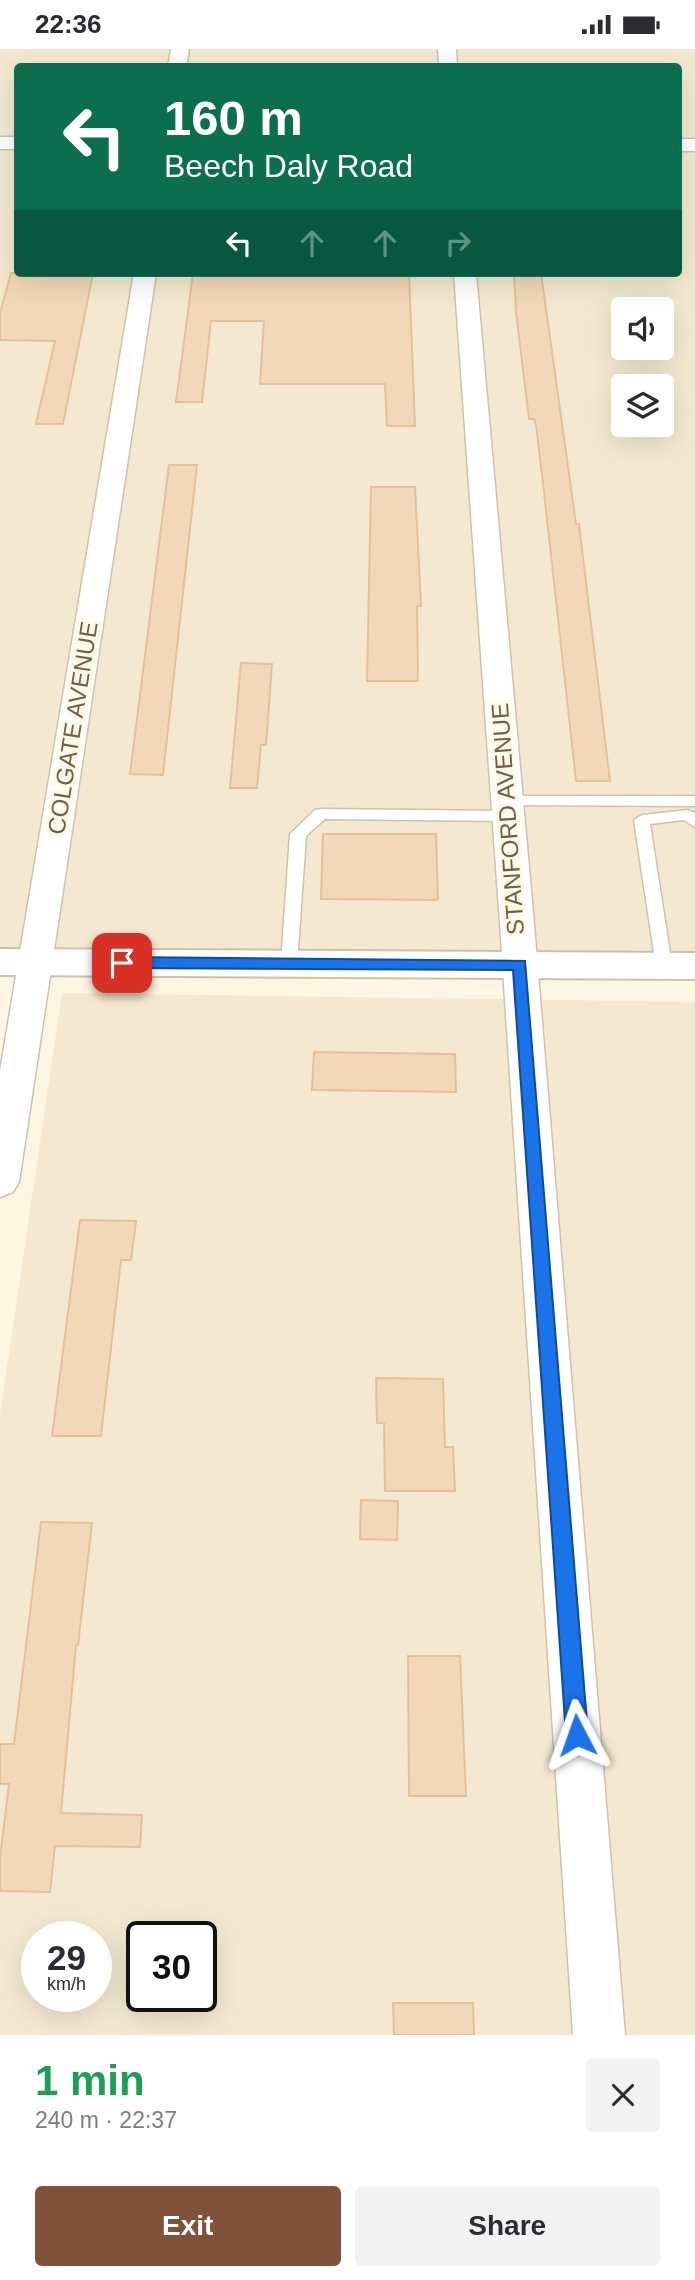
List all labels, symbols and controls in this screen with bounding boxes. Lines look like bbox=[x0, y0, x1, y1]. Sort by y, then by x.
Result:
text: 22:36 bbox=[35, 9, 102, 39]
icon: left bbox=[49, 91, 140, 182]
text: 160 m bbox=[164, 91, 303, 145]
text: Beech Daly Road bbox=[164, 148, 413, 184]
icon: left bbox=[220, 224, 258, 262]
icon: ahead bbox=[293, 224, 331, 262]
icon: ahead bbox=[366, 224, 404, 262]
icon: right bbox=[439, 224, 477, 262]
map controls bbox=[611, 297, 674, 437]
button: sound bbox=[611, 297, 674, 360]
button: layers bbox=[611, 374, 674, 437]
street label: COLGATE AVENUE bbox=[42, 620, 103, 836]
street label: STANFORD AVENUE bbox=[486, 702, 529, 936]
pin bbox=[92, 933, 152, 993]
icon: arrive bbox=[103, 944, 141, 982]
position arrow bbox=[540, 1698, 614, 1772]
speed limit sign: 30 bbox=[126, 1921, 217, 2012]
text: 29 bbox=[47, 1938, 86, 1977]
text: km/h bbox=[47, 1974, 86, 1994]
text: 1 min bbox=[35, 2057, 145, 2104]
button: close bbox=[586, 2058, 660, 2132]
text: 240 m · 22:37 bbox=[35, 2107, 177, 2133]
button: Exit bbox=[35, 2186, 341, 2266]
button: Share bbox=[355, 2186, 660, 2266]

